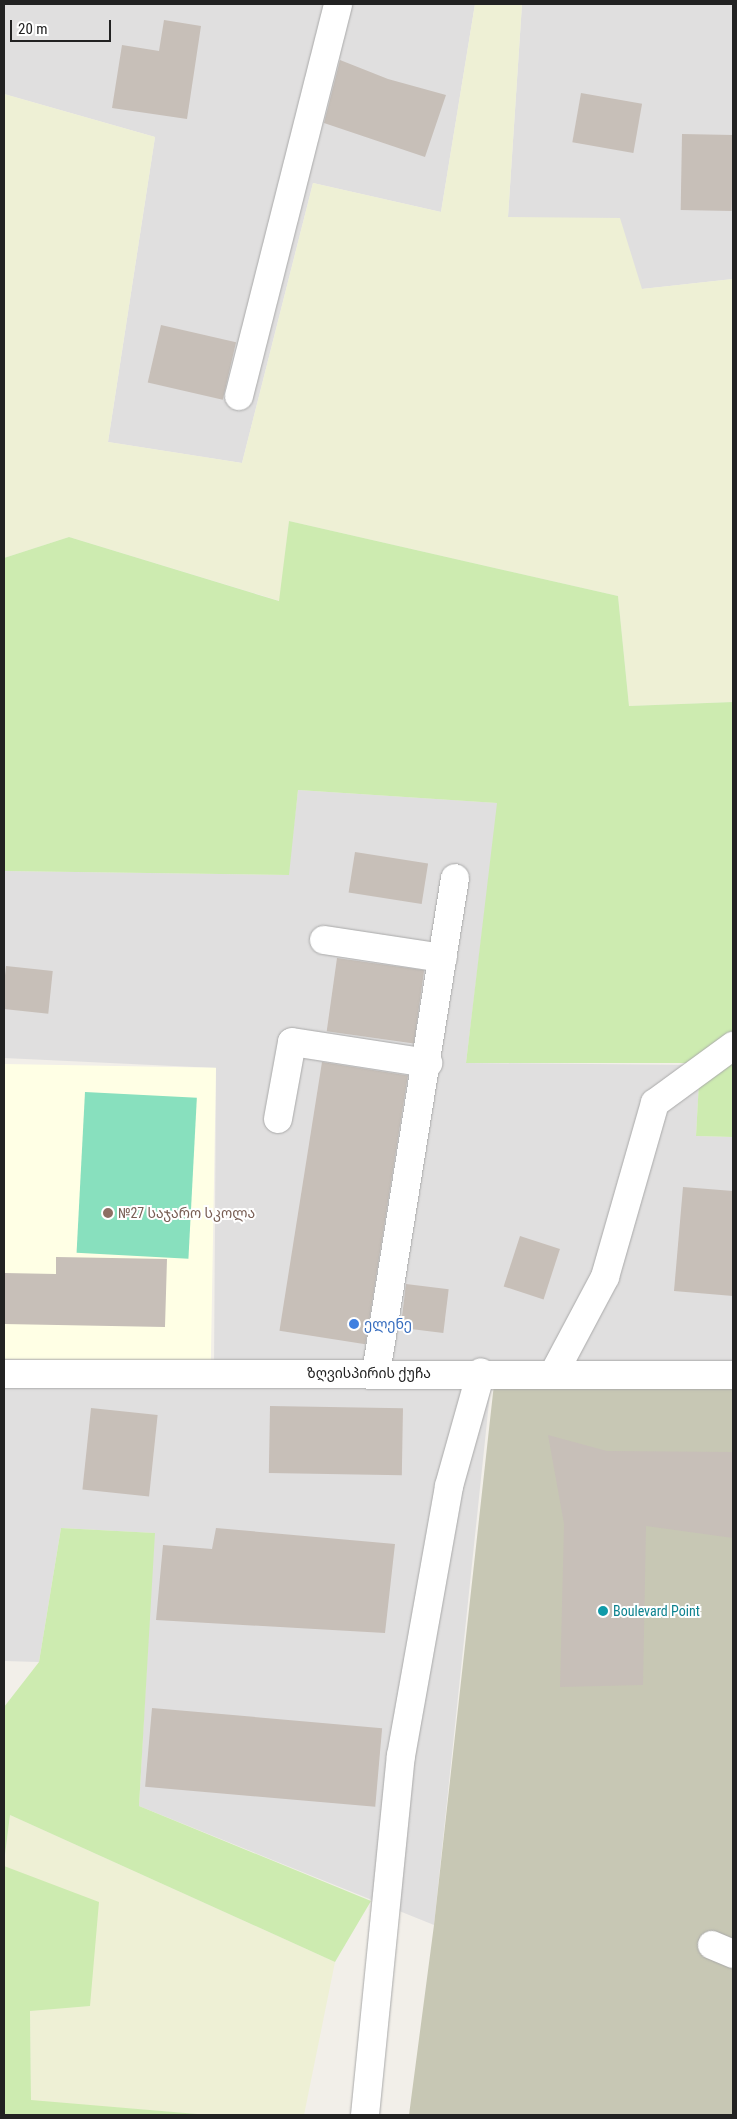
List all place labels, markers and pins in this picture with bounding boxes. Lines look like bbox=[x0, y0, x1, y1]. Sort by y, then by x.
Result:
place label: №27 საჯარო სკოლა bbox=[118, 1205, 255, 1221]
marker: №27 საჯარო სკოლა bbox=[102, 1207, 114, 1219]
place label: ელენე bbox=[364, 1316, 412, 1332]
marker: ელენე bbox=[348, 1318, 360, 1330]
place label: Boulevard Point bbox=[613, 1603, 700, 1619]
marker: Boulevard Point bbox=[597, 1605, 609, 1617]

